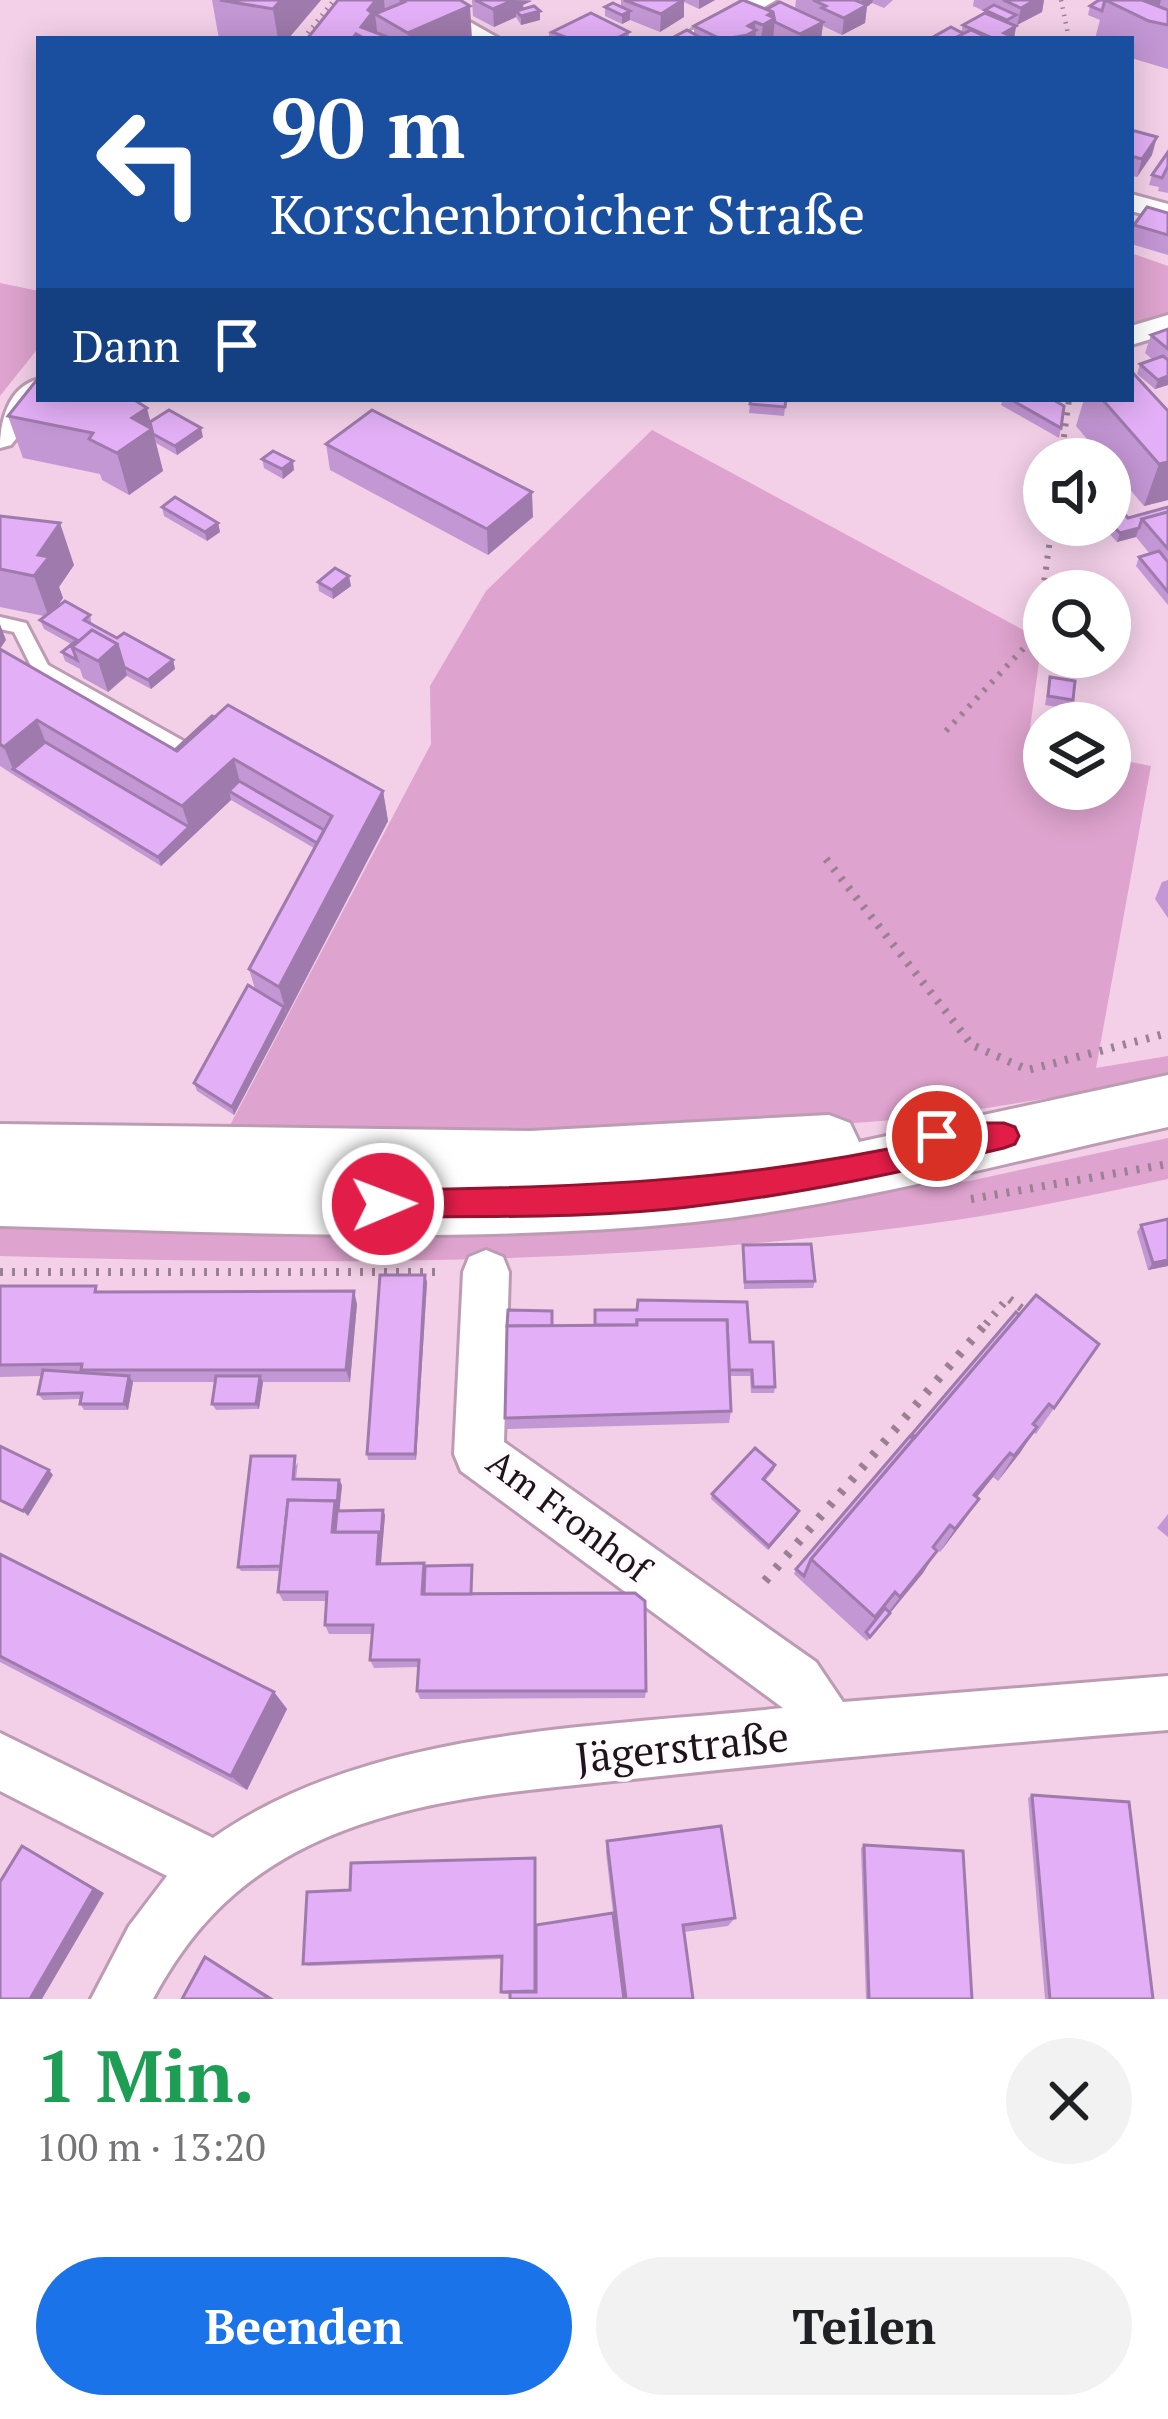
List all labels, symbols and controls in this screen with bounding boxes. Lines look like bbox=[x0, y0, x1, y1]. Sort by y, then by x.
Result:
text: 90 m bbox=[270, 71, 465, 182]
icon: left bbox=[72, 84, 228, 240]
text: Korschenbroicher Straße bbox=[270, 178, 865, 249]
icon: arrive bbox=[204, 312, 270, 378]
text: Dann bbox=[72, 315, 180, 375]
map controls bbox=[1023, 438, 1131, 810]
button: sound bbox=[1023, 438, 1131, 546]
button: search bbox=[1023, 570, 1131, 678]
button: layers bbox=[1023, 702, 1131, 810]
pin bbox=[886, 1085, 988, 1187]
icon: arrive bbox=[904, 1103, 970, 1169]
position arrow bbox=[320, 1141, 446, 1267]
street label: Am Fronhof bbox=[478, 1438, 662, 1593]
street label: Jägerstraße bbox=[573, 1707, 791, 1785]
text: 1 Min. bbox=[36, 2027, 255, 2123]
button: close bbox=[1006, 2038, 1132, 2164]
text: 100 m · 13:20 bbox=[36, 2120, 266, 2172]
button: Beenden bbox=[36, 2257, 572, 2395]
button: Teilen bbox=[596, 2257, 1132, 2395]

